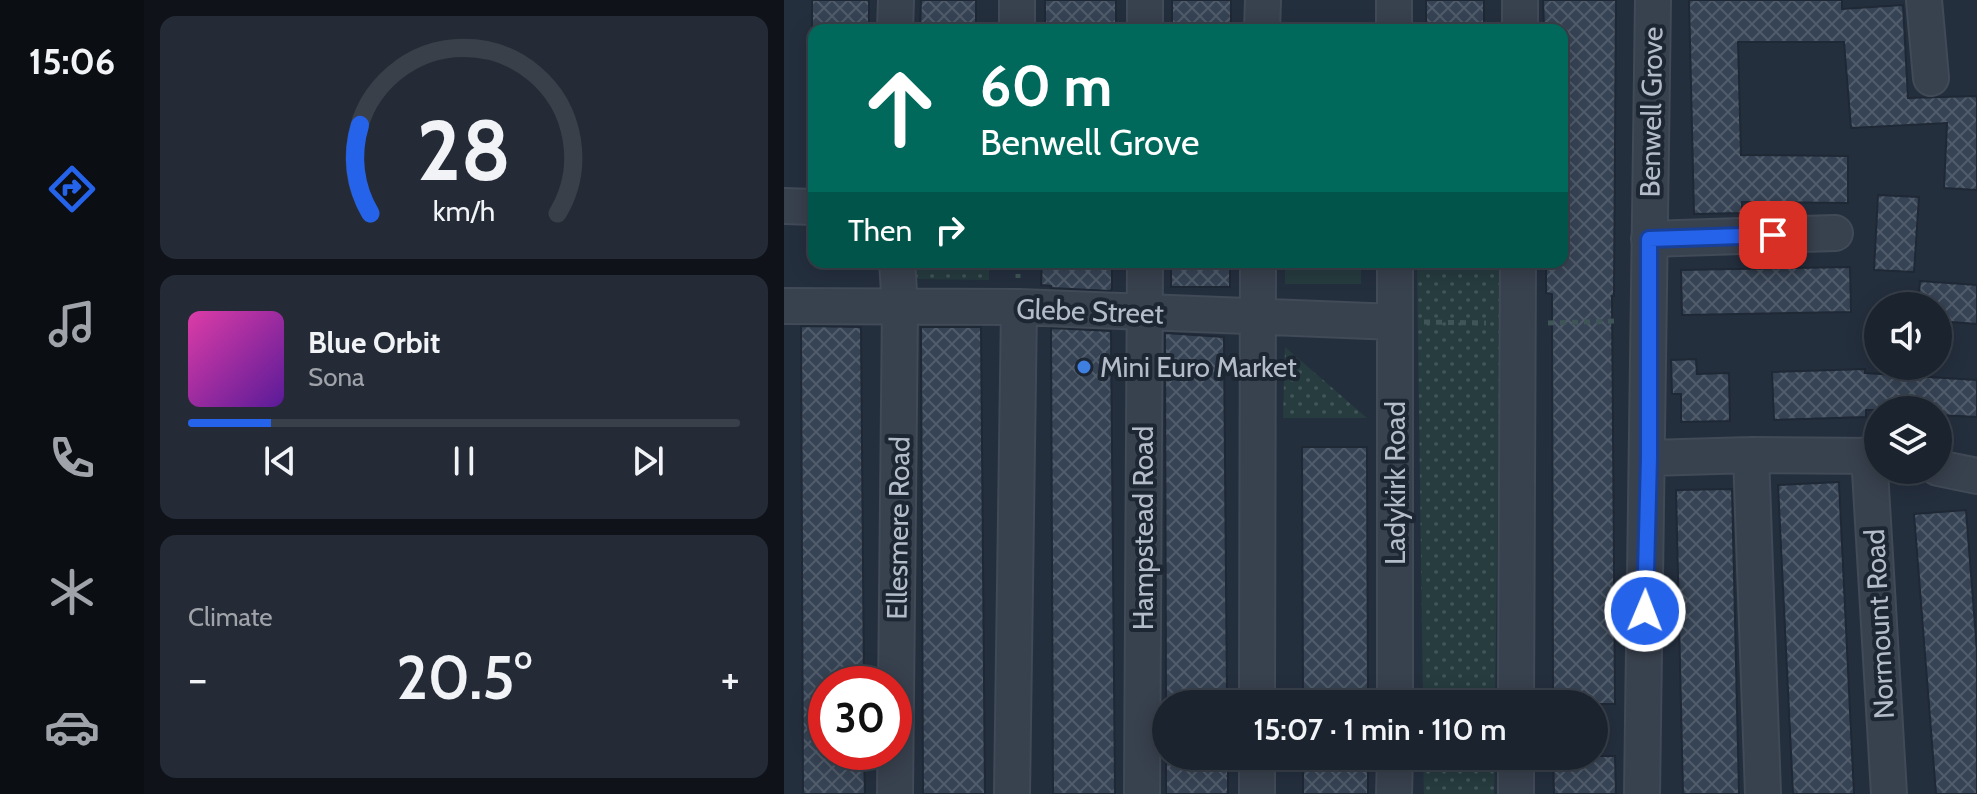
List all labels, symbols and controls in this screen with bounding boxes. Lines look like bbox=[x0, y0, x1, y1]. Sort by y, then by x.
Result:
street label: Benwell Grove bbox=[1633, 26, 1669, 198]
text: 15:06 bbox=[29, 39, 115, 83]
text: 60 m bbox=[980, 52, 1112, 120]
icon: ahead bbox=[848, 56, 952, 160]
text: 28 bbox=[417, 99, 511, 200]
text: Benwell Grove bbox=[980, 120, 1199, 164]
icon: directions bbox=[44, 161, 100, 217]
text: km/h bbox=[433, 193, 495, 228]
pin bbox=[1739, 201, 1807, 269]
icon: right bbox=[928, 208, 972, 252]
text: Then bbox=[848, 212, 912, 249]
icon: arrive bbox=[1751, 213, 1795, 257]
street label: Glebe Street bbox=[1016, 291, 1164, 331]
map controls bbox=[1864, 292, 1952, 484]
button: sound bbox=[1864, 292, 1952, 380]
icon: music bbox=[44, 296, 100, 352]
text: Blue Orbit bbox=[308, 324, 440, 361]
place label: Mini Euro Market bbox=[1100, 350, 1297, 384]
marker: Mini Euro Market bbox=[1075, 358, 1093, 376]
text: Sona bbox=[308, 361, 365, 393]
button: layers bbox=[1864, 396, 1952, 484]
street label: Ladykirk Road bbox=[1378, 401, 1412, 565]
street label: Hampstead Road bbox=[1126, 426, 1160, 630]
icon: phone bbox=[44, 430, 100, 486]
street label: Ellesmere Road bbox=[879, 436, 917, 620]
icon: previous bbox=[258, 439, 302, 483]
icon: pause bbox=[442, 439, 486, 483]
icon: next bbox=[626, 439, 670, 483]
street label: Normount Road bbox=[1857, 528, 1901, 720]
icon: climate bbox=[44, 564, 100, 620]
position arrow bbox=[1603, 569, 1687, 653]
text: Climate bbox=[188, 601, 273, 633]
text: 20.5° bbox=[396, 641, 532, 714]
text: − bbox=[188, 652, 207, 705]
text: + bbox=[721, 652, 740, 705]
speed limit sign: 30 bbox=[808, 666, 912, 770]
icon: car bbox=[44, 699, 100, 755]
text: 15:07 · 1 min · 110 m bbox=[1254, 711, 1506, 748]

